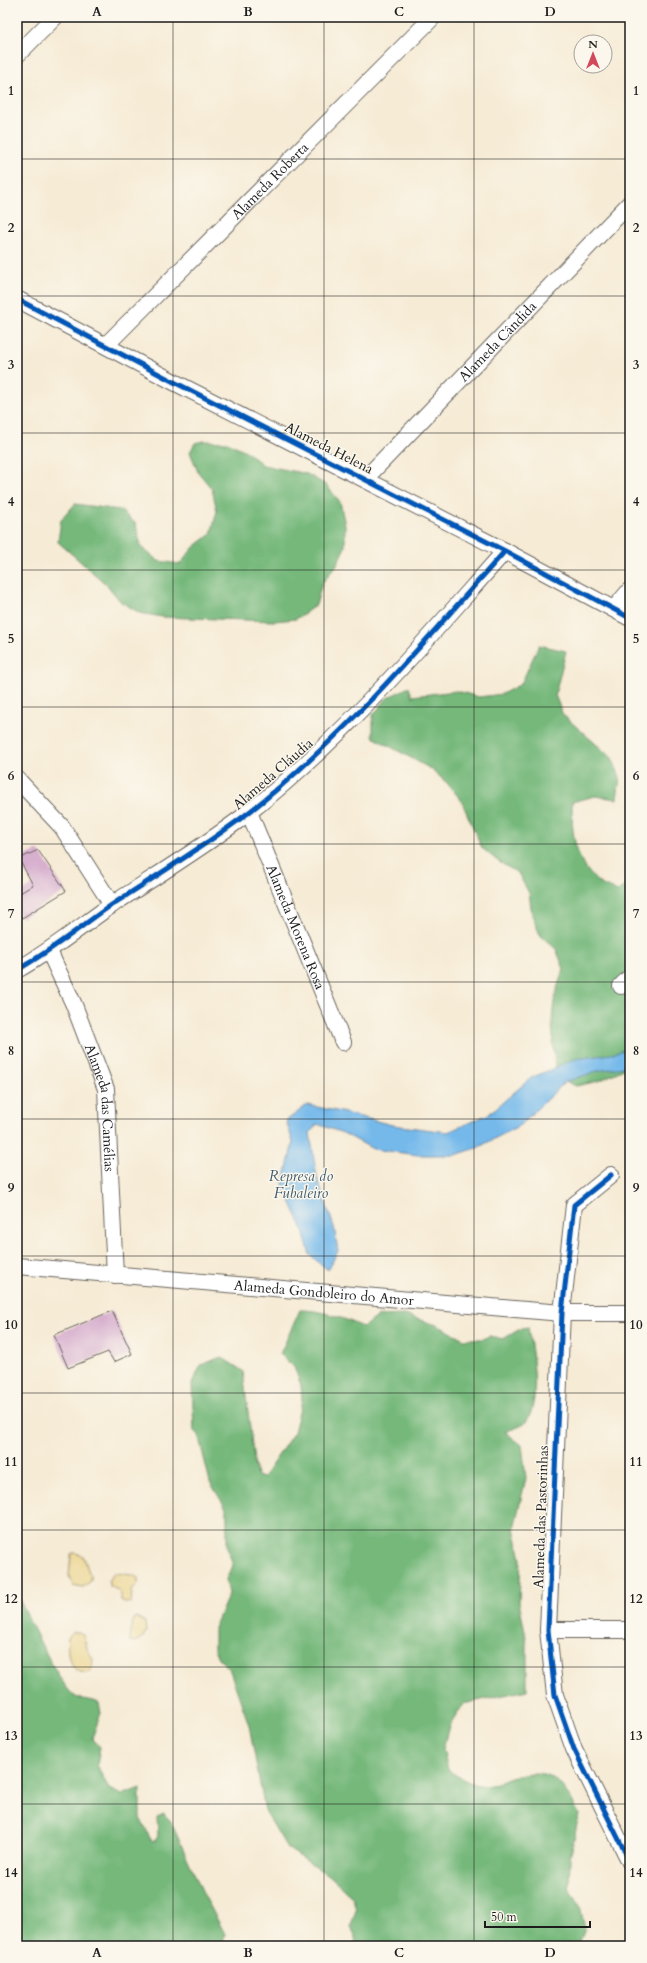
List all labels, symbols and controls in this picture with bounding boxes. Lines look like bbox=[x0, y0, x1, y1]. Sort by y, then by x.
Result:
text: A bbox=[92, 3, 102, 21]
text: B bbox=[243, 3, 253, 21]
text: C bbox=[394, 3, 404, 21]
text: D bbox=[544, 3, 556, 21]
north arrow bbox=[573, 34, 613, 74]
text: N bbox=[588, 37, 598, 52]
text: 1 bbox=[8, 82, 14, 100]
text: 1 bbox=[633, 82, 639, 100]
street label: Alameda Roberta bbox=[227, 138, 312, 223]
text: 2 bbox=[8, 219, 15, 237]
text: 2 bbox=[633, 219, 640, 237]
street label: Alameda Cândida bbox=[454, 297, 540, 386]
text: 3 bbox=[8, 356, 15, 374]
text: 3 bbox=[633, 356, 640, 374]
street label: Alameda Helena bbox=[281, 418, 377, 478]
text: 4 bbox=[8, 493, 15, 511]
text: 4 bbox=[633, 493, 640, 511]
text: 5 bbox=[8, 630, 14, 648]
text: 5 bbox=[633, 630, 639, 648]
street label: Alameda Cláudia bbox=[229, 734, 317, 814]
text: 6 bbox=[8, 767, 15, 785]
text: 6 bbox=[633, 767, 640, 785]
street label: Alameda Morena Rosa bbox=[262, 862, 330, 992]
text: 7 bbox=[8, 905, 15, 923]
text: 7 bbox=[633, 905, 640, 923]
street label: Alameda das Camélias bbox=[80, 1041, 120, 1172]
text: 8 bbox=[8, 1042, 14, 1060]
text: 8 bbox=[633, 1042, 639, 1060]
water label: Represa do Fubaleiro bbox=[269, 1166, 333, 1203]
text: 9 bbox=[8, 1179, 15, 1197]
text: 9 bbox=[633, 1179, 640, 1197]
street label: Alameda Gondoleiro do Amor bbox=[233, 1275, 415, 1310]
text: 10 bbox=[4, 1316, 18, 1334]
text: 10 bbox=[629, 1316, 643, 1334]
street label: Alameda das Pastorinhas bbox=[529, 1445, 553, 1589]
text: 11 bbox=[4, 1453, 18, 1471]
text: 11 bbox=[629, 1453, 643, 1471]
text: 12 bbox=[4, 1590, 18, 1608]
text: 12 bbox=[629, 1590, 643, 1608]
text: 13 bbox=[4, 1727, 18, 1745]
text: 13 bbox=[629, 1727, 643, 1745]
text: 14 bbox=[4, 1864, 18, 1882]
text: 14 bbox=[629, 1864, 643, 1882]
scale bar bbox=[485, 1903, 590, 1929]
text: 50 m bbox=[491, 1909, 518, 1925]
text: A bbox=[92, 1944, 102, 1962]
text: B bbox=[243, 1944, 253, 1962]
text: C bbox=[394, 1944, 404, 1962]
text: D bbox=[544, 1944, 556, 1962]

